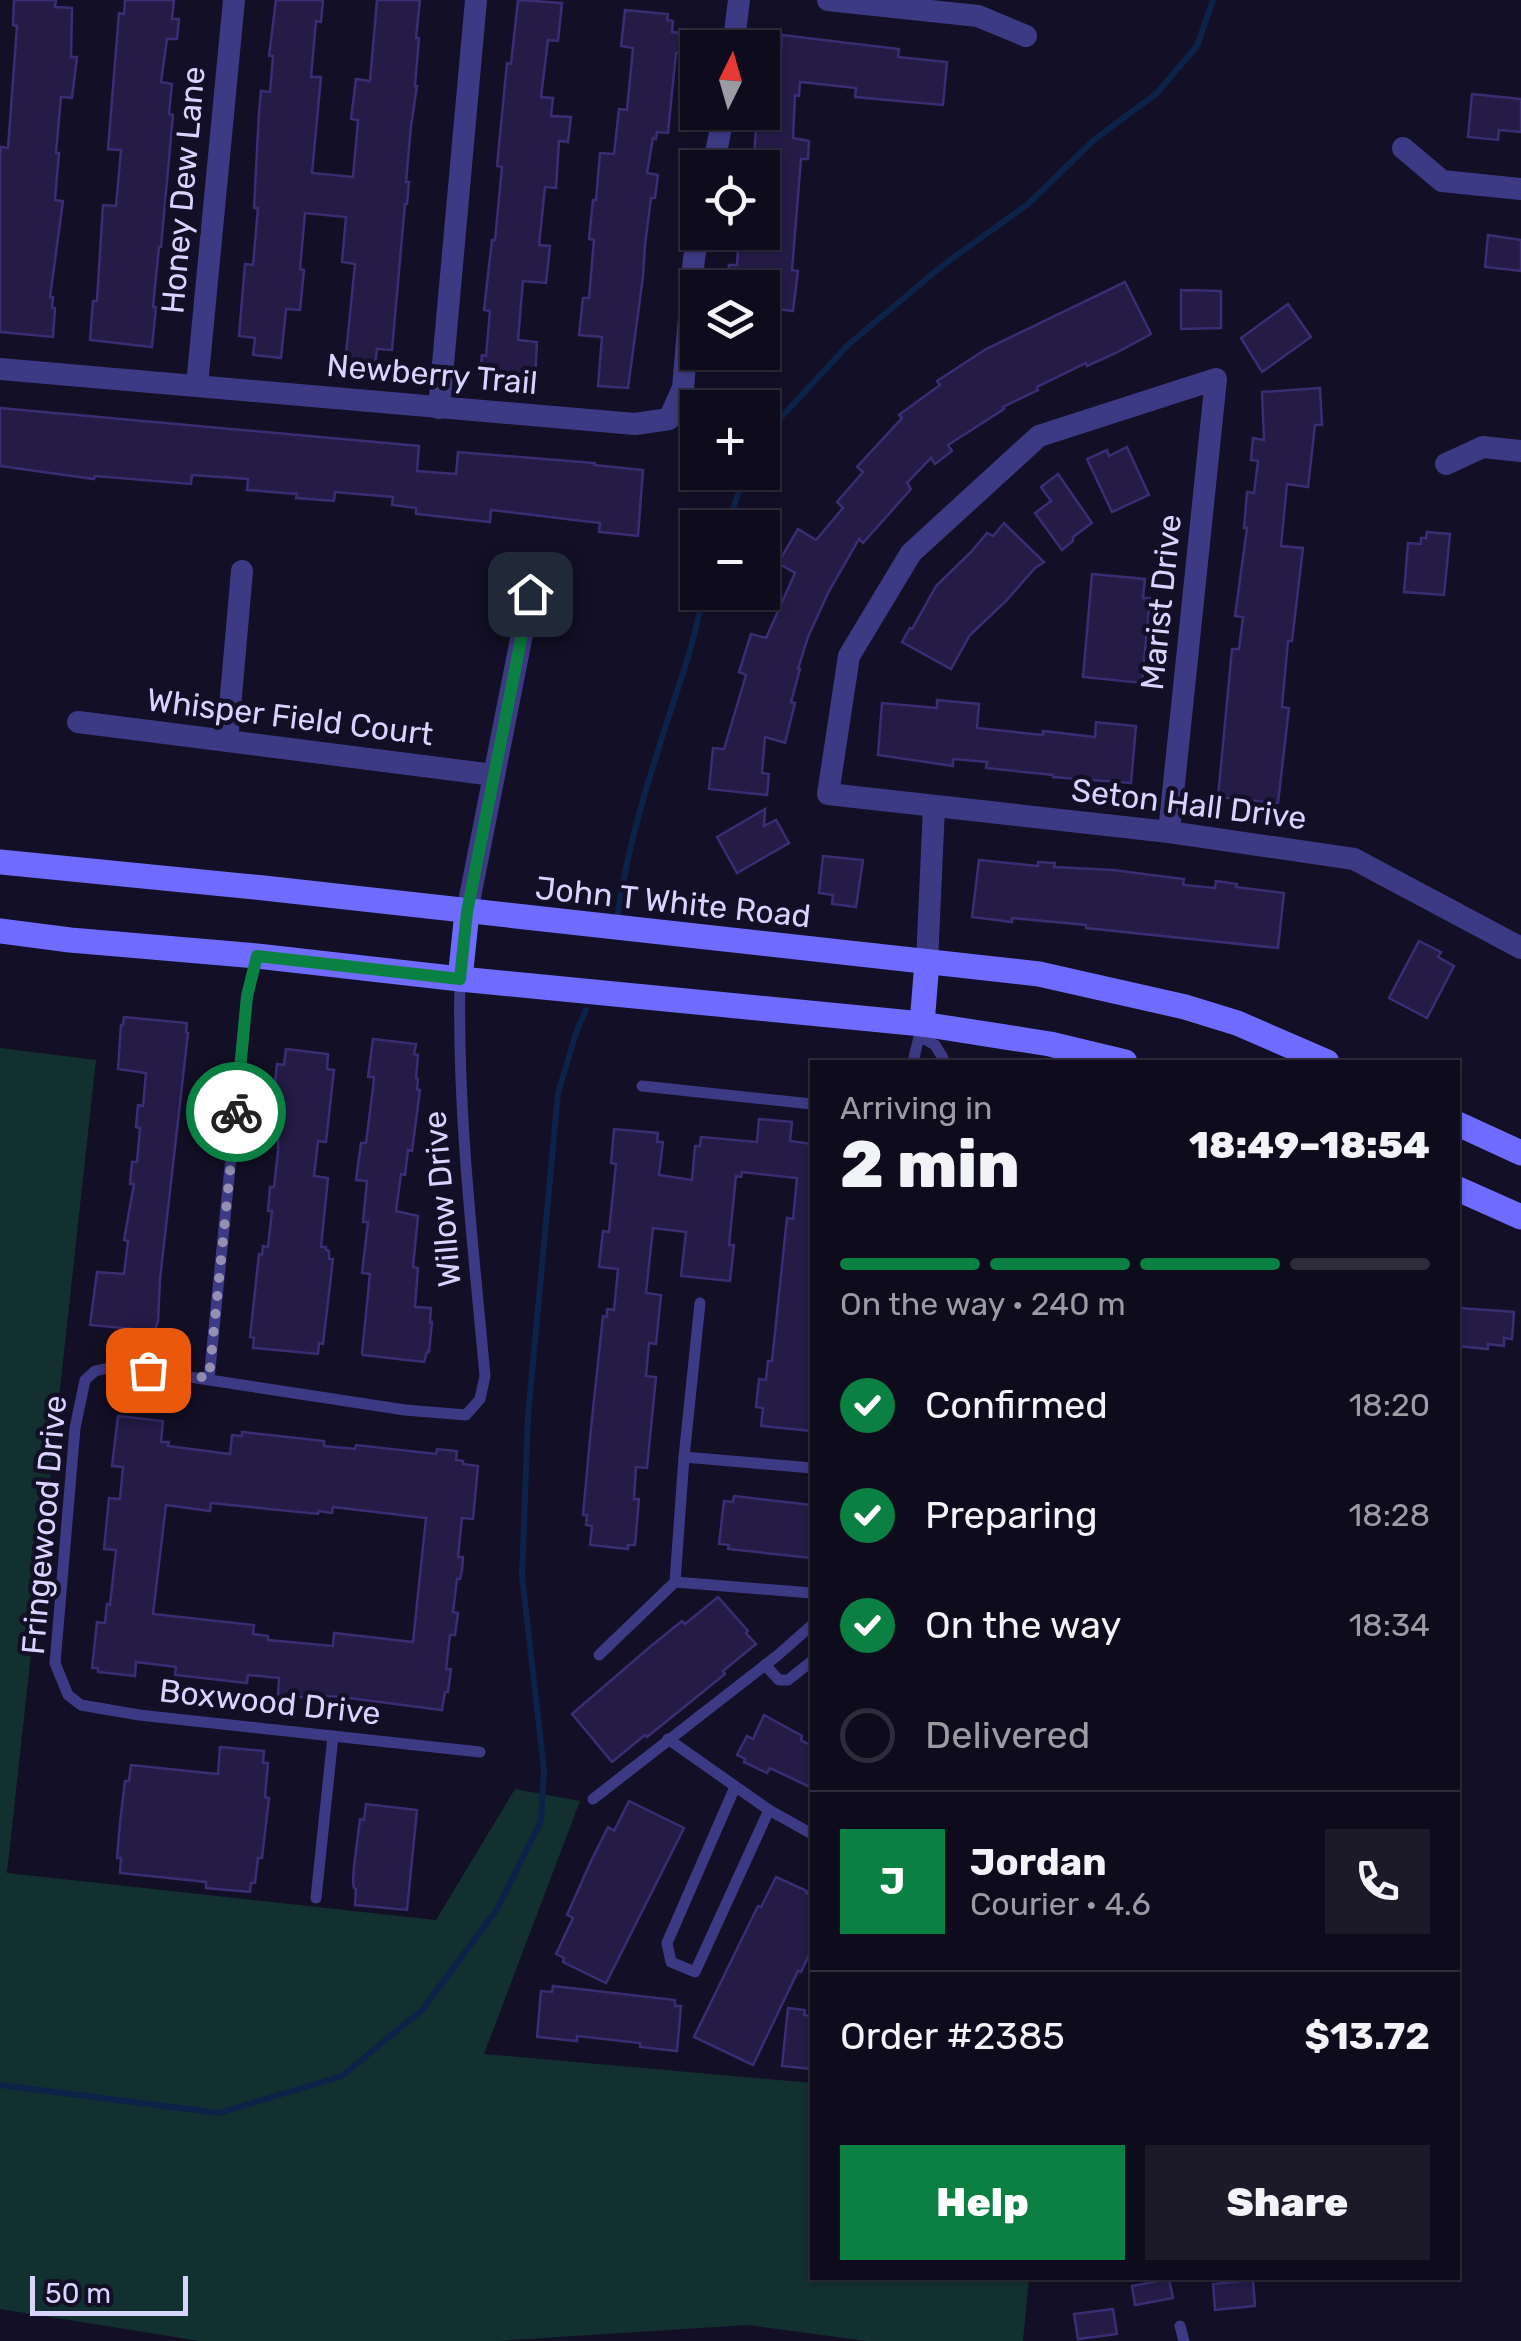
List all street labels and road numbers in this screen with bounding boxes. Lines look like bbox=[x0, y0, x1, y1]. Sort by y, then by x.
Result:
street label: Honey Dew Lane bbox=[153, 65, 213, 315]
street label: Newberry Trail bbox=[325, 346, 539, 402]
street label: Marist Drive bbox=[1133, 512, 1189, 692]
street label: Whisper Field Court bbox=[145, 681, 435, 753]
street label: Seton Hall Drive bbox=[1069, 771, 1309, 837]
street label: John T White Road bbox=[533, 869, 813, 935]
street label: Willow Drive bbox=[415, 1109, 469, 1289]
street label: Fringewood Drive bbox=[14, 1394, 74, 1656]
street label: Boxwood Drive bbox=[157, 1671, 383, 1733]

